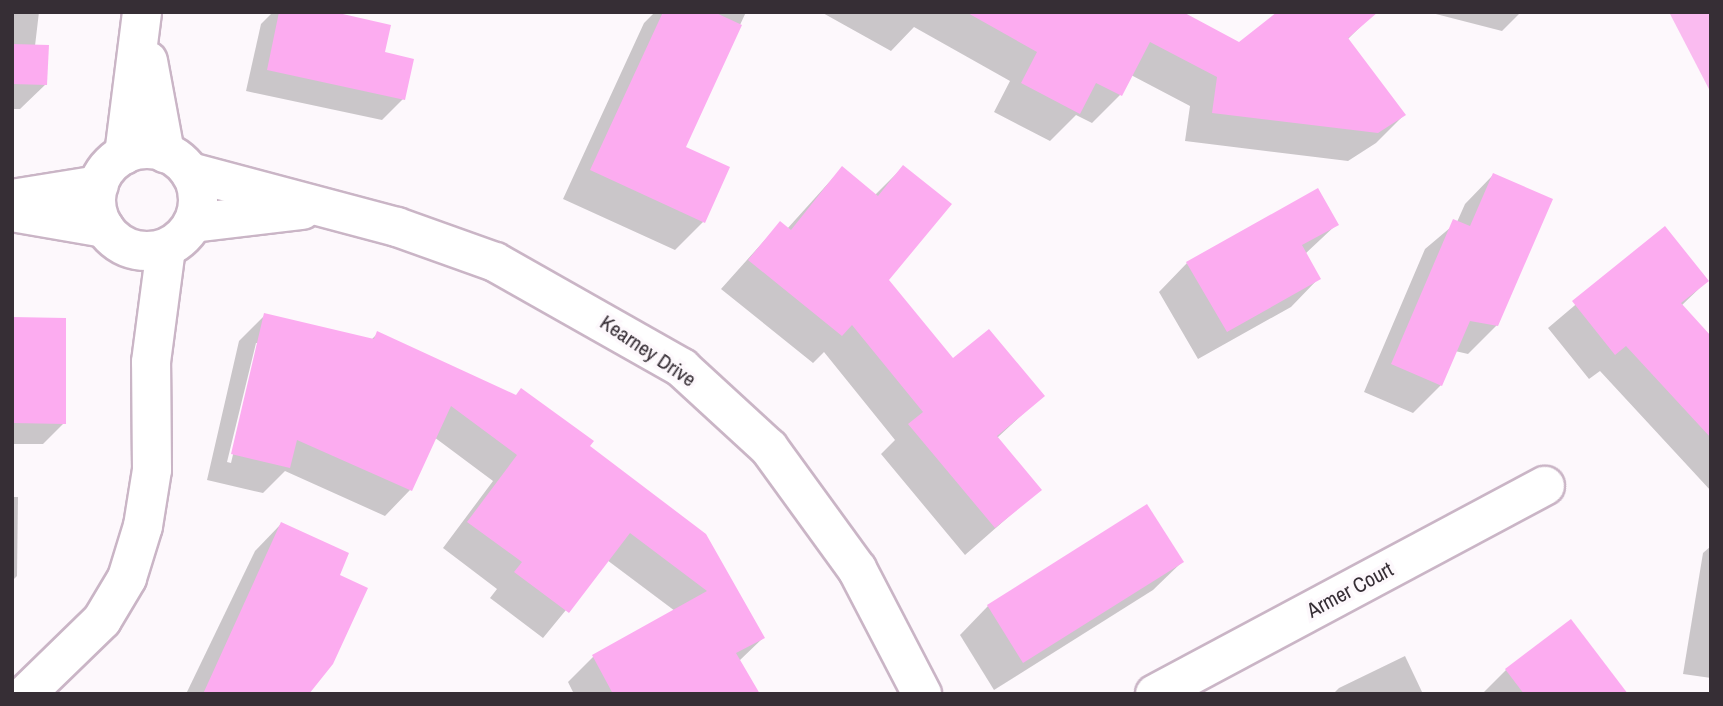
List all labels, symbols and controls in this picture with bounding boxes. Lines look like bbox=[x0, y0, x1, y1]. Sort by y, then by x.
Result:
street label: Kearney Drive bbox=[595, 310, 701, 392]
street label: Armer Court bbox=[1303, 557, 1397, 623]

